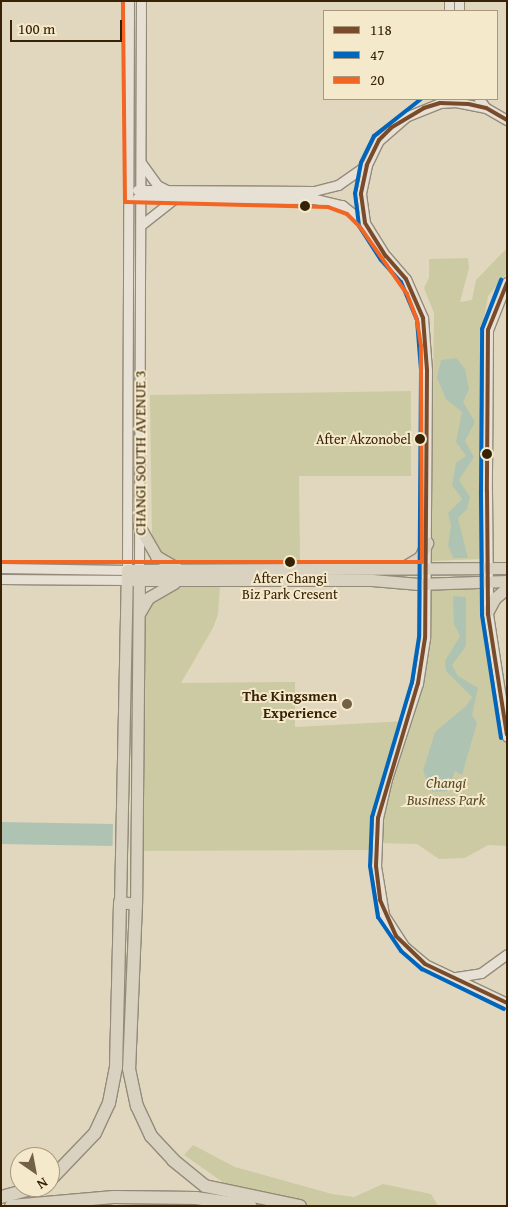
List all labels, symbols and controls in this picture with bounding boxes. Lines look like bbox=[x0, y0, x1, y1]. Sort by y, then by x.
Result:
scale bar bbox=[12, 10, 125, 42]
legend bbox=[323, 10, 498, 100]
text: 100 m bbox=[18, 18, 55, 39]
text: 118 bbox=[370, 19, 392, 40]
text: 47 bbox=[370, 44, 384, 65]
text: 20 bbox=[370, 69, 384, 90]
unlabelled marker bbox=[300, 201, 310, 211]
street label: CHANGI SOUTH AVENUE 3 bbox=[131, 371, 149, 535]
place label: After Akzonobel bbox=[316, 431, 411, 447]
marker: After Akzonobel bbox=[415, 434, 425, 444]
unlabelled marker bbox=[482, 449, 492, 459]
marker: After Changi Biz Park Cresent bbox=[285, 557, 295, 567]
place label: After Changi Biz Park Cresent bbox=[242, 570, 338, 602]
place label: The Kingsmen Experience bbox=[242, 686, 337, 721]
marker: The Kingsmen Experience bbox=[341, 698, 353, 710]
park label: Changi Business Park bbox=[407, 773, 485, 808]
north arrow bbox=[10, 1147, 60, 1197]
text: N bbox=[33, 1173, 52, 1195]

